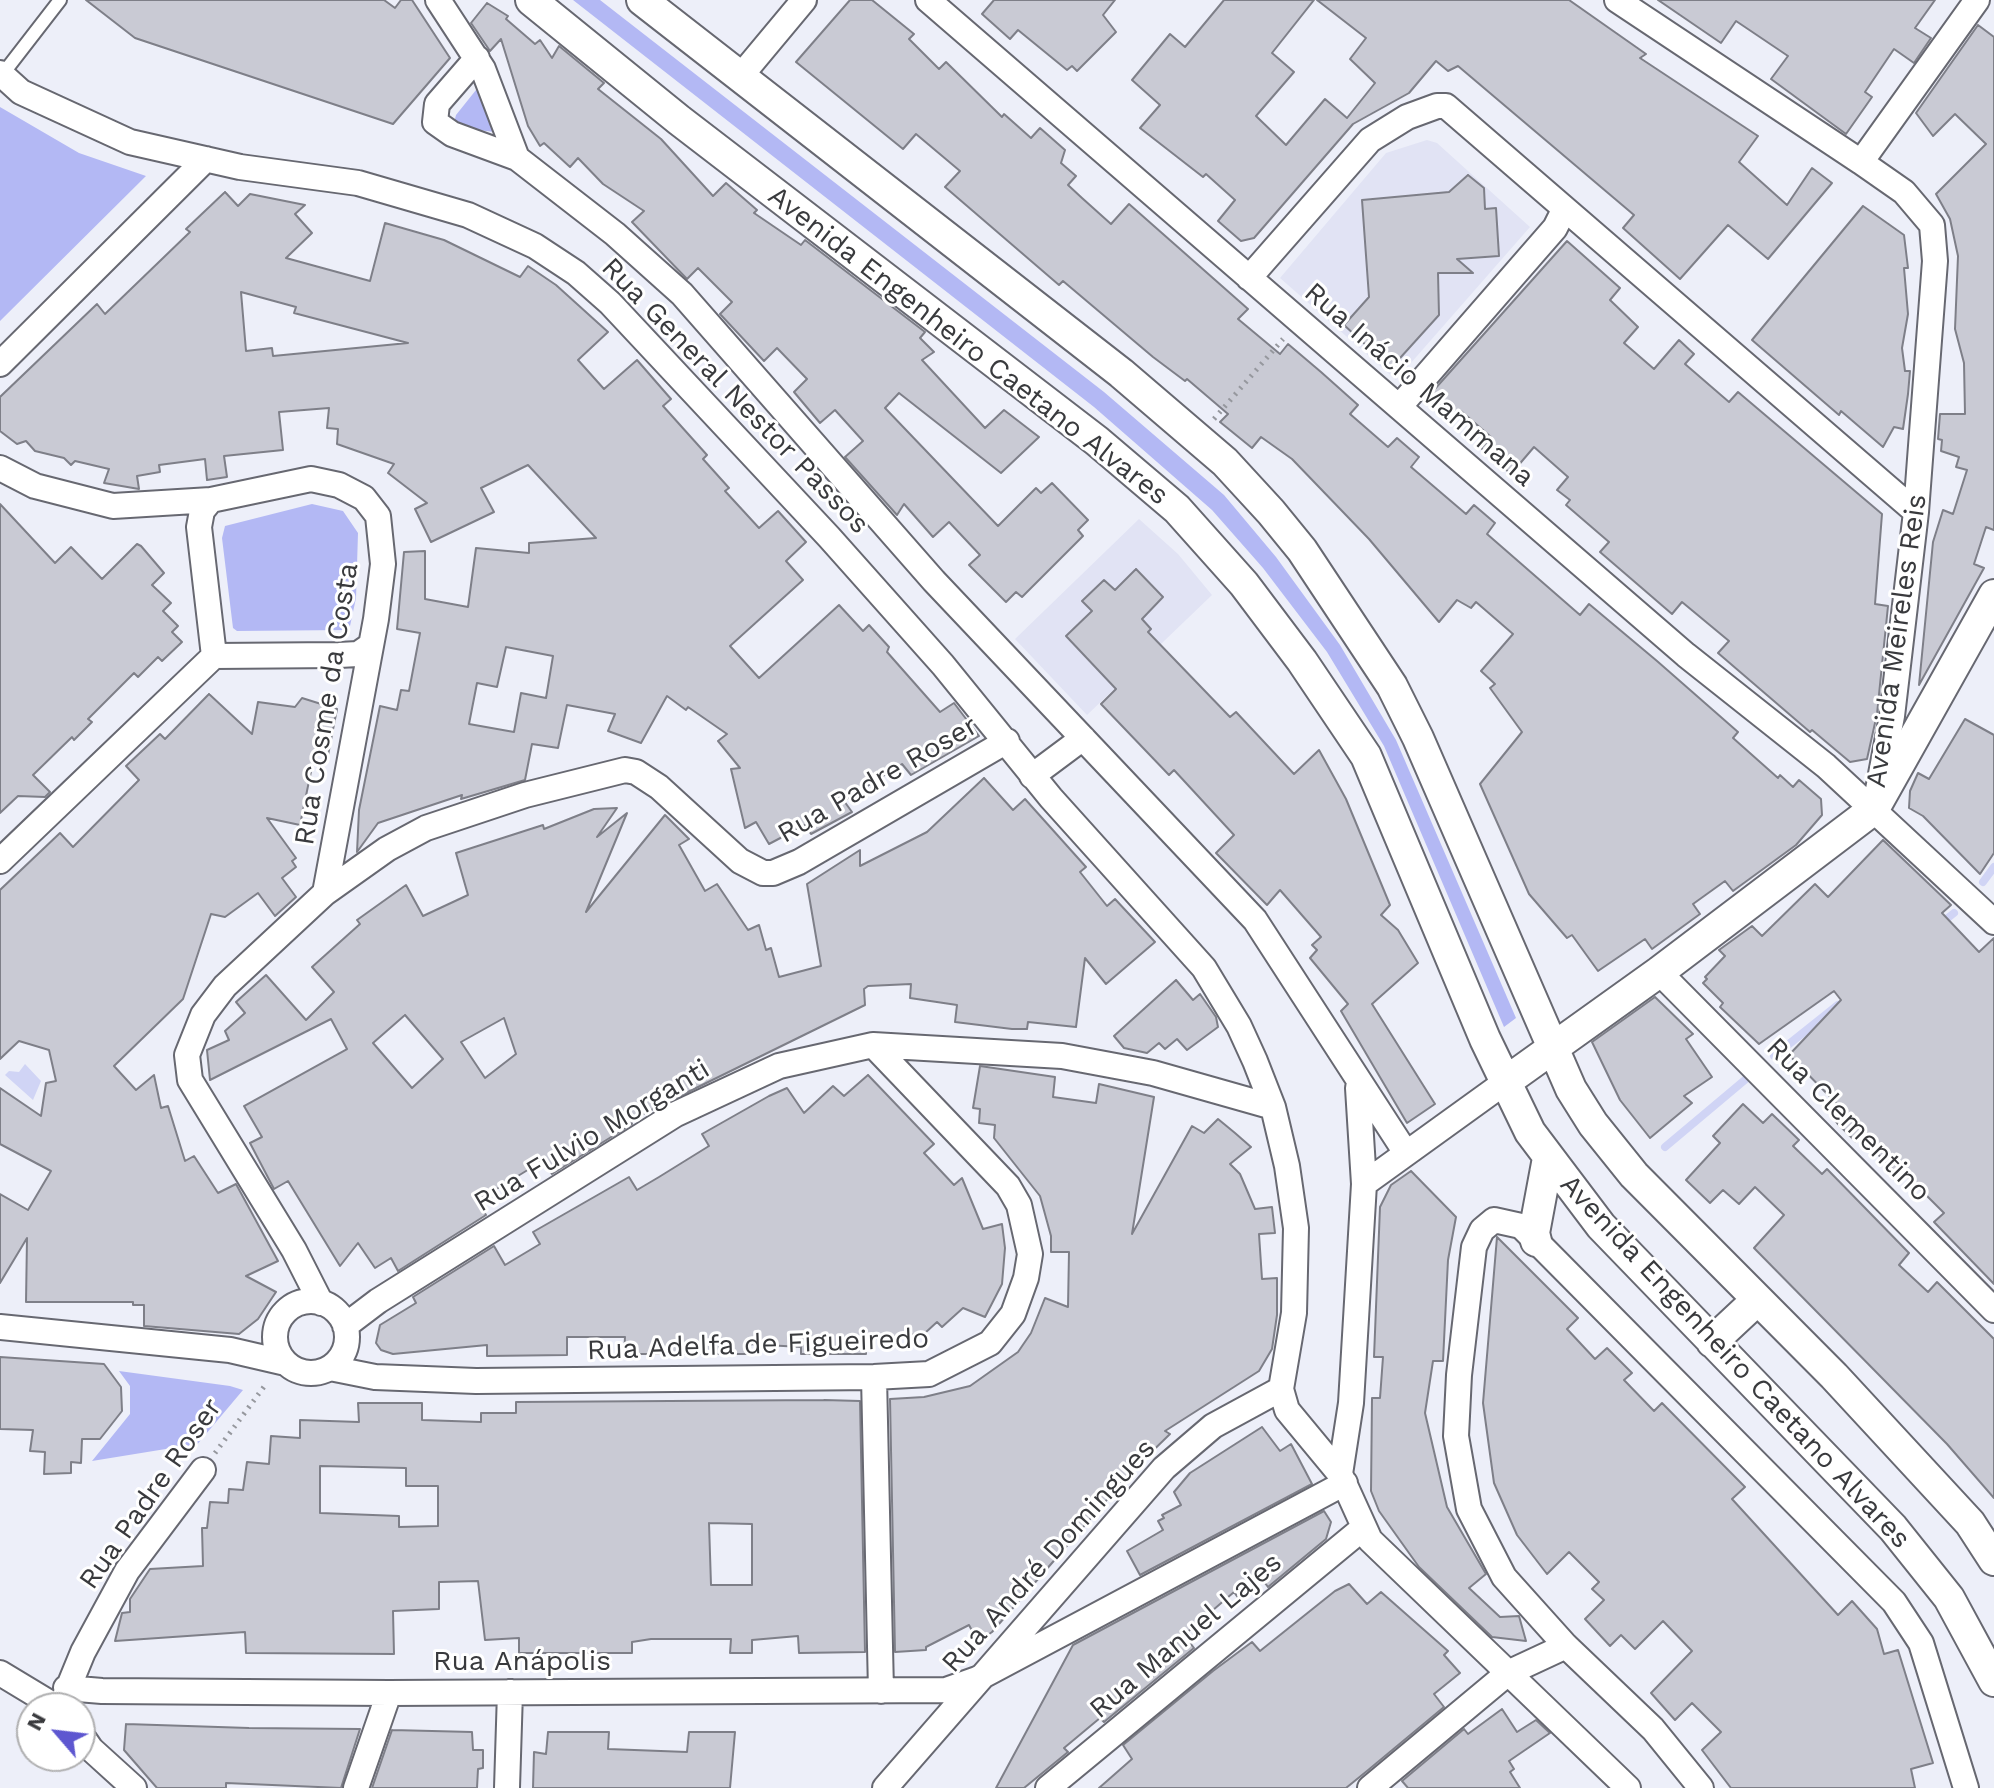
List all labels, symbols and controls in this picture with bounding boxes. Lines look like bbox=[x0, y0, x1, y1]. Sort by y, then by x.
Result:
street label: Avenida Engenheiro Caetano Alvares bbox=[761, 179, 1175, 513]
street label: Rua General Nestor Passos bbox=[594, 251, 876, 541]
street label: Rua Inácio Mammana bbox=[1297, 276, 1541, 494]
street label: Avenida Meireles Reis bbox=[1860, 492, 1934, 790]
street label: Rua Cosme da Costa bbox=[288, 560, 366, 848]
street label: Rua Padre Roser bbox=[772, 709, 984, 851]
street label: Rua Clementino bbox=[1759, 1031, 1937, 1209]
street label: Rua Fulvio Morganti bbox=[468, 1052, 716, 1220]
street label: Avenida Engenheiro Caetano Alvares bbox=[1553, 1168, 1917, 1556]
street label: Rua Adelfa de Figueiredo bbox=[586, 1322, 930, 1368]
street label: Rua Padre Roser bbox=[73, 1392, 229, 1596]
street label: Rua André Domingues bbox=[935, 1432, 1163, 1680]
street label: Rua Manuel Lajes bbox=[1083, 1546, 1289, 1726]
street label: Rua Anápolis bbox=[433, 1645, 611, 1679]
north arrow bbox=[16, 1692, 96, 1772]
text: N bbox=[21, 1708, 51, 1735]

